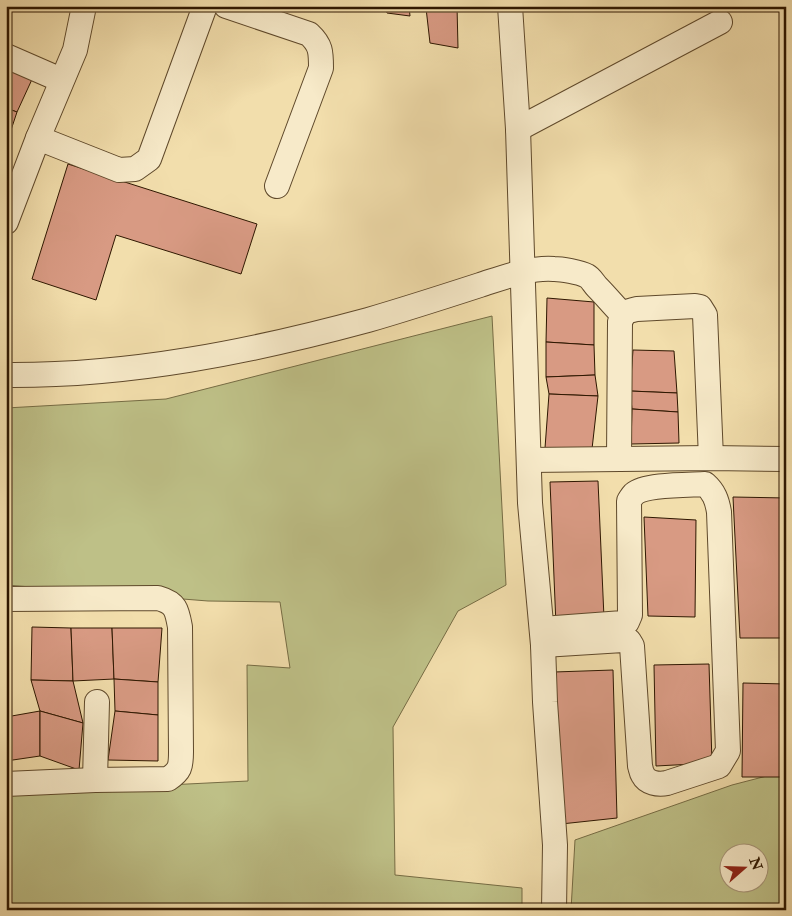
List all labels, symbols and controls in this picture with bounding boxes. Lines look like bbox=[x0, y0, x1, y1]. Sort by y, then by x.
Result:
north arrow bbox=[720, 844, 770, 894]
text: N bbox=[745, 854, 766, 873]

